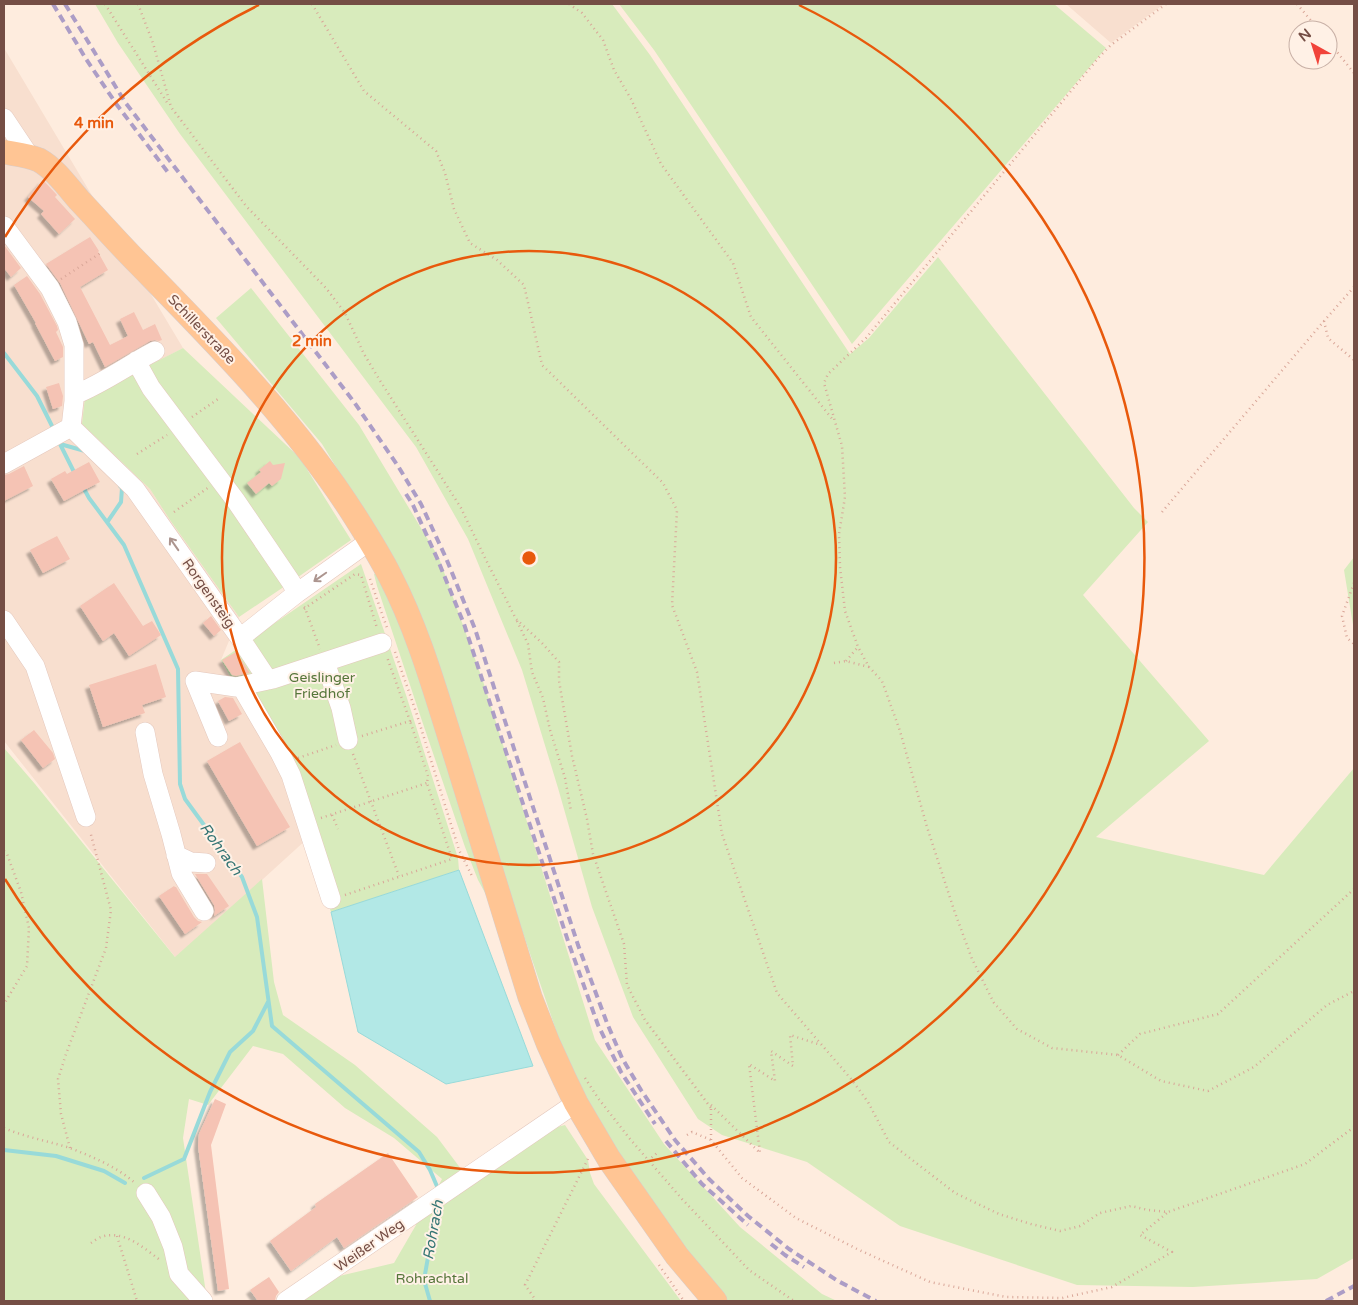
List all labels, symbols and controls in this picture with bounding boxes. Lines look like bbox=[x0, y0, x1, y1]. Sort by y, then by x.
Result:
north arrow bbox=[1288, 20, 1338, 70]
text: N bbox=[1295, 25, 1315, 45]
text: 4 min bbox=[74, 114, 114, 132]
street label: Schillerstraße bbox=[164, 291, 239, 368]
text: 2 min bbox=[292, 332, 332, 350]
one-way arrow bbox=[169, 537, 179, 551]
centre of rings bbox=[520, 549, 538, 567]
street label: Rorgensteig bbox=[178, 555, 239, 631]
one-way arrow bbox=[313, 572, 327, 582]
park label: Geislinger Friedhof bbox=[289, 669, 356, 702]
water label: Rohrach bbox=[196, 819, 246, 879]
water label: Rohrach bbox=[419, 1198, 447, 1261]
street label: Weißer Weg bbox=[331, 1215, 407, 1276]
park label: Rohrachtal bbox=[396, 1270, 468, 1287]

